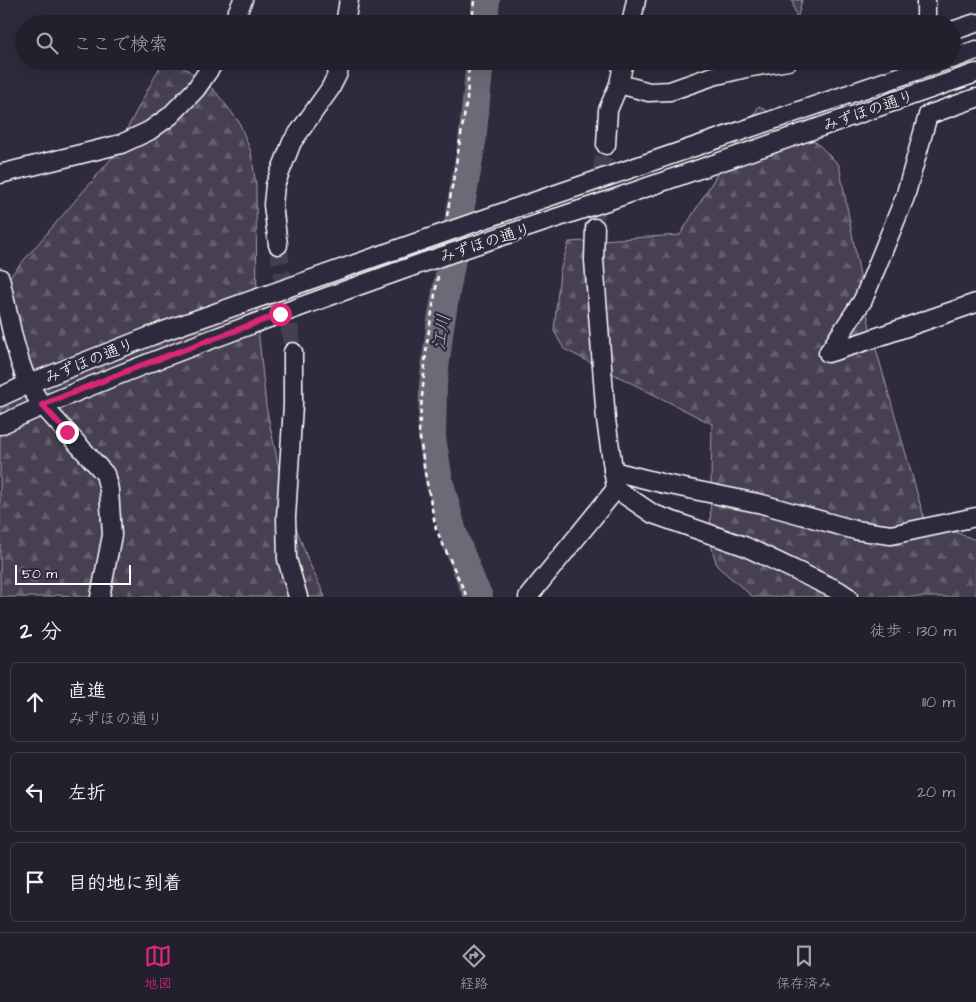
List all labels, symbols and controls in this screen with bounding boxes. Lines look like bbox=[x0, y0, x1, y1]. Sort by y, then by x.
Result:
search box bbox=[15, 15, 961, 70]
icon: search bbox=[33, 29, 61, 57]
text: ここで検索 bbox=[73, 31, 168, 58]
street label: みずほの通り bbox=[820, 85, 917, 137]
street label: みずほの通り bbox=[437, 218, 534, 268]
route start bbox=[269, 303, 292, 326]
water label: 江川 bbox=[426, 312, 457, 352]
street label: みずほの通り bbox=[41, 333, 138, 389]
route end bbox=[56, 421, 79, 444]
scale bar bbox=[15, 562, 131, 585]
text: 50 m bbox=[22, 564, 57, 584]
text: 2 分 bbox=[20, 617, 61, 646]
text: 徒歩 · 130 m bbox=[870, 620, 956, 642]
text: 直進 bbox=[68, 678, 106, 705]
icon: ahead bbox=[21, 688, 49, 716]
text: 110 m bbox=[922, 691, 955, 713]
text: みずほの通り bbox=[68, 708, 163, 730]
icon: left bbox=[21, 778, 49, 806]
text: 左折 bbox=[68, 780, 106, 807]
text: 20 m bbox=[917, 781, 955, 803]
icon: arrive bbox=[21, 868, 49, 896]
text: 目的地に到着 bbox=[68, 870, 182, 897]
tab: 地図 bbox=[144, 942, 172, 994]
tab: 経路 bbox=[460, 942, 488, 994]
tab: 保存済み bbox=[776, 942, 832, 994]

